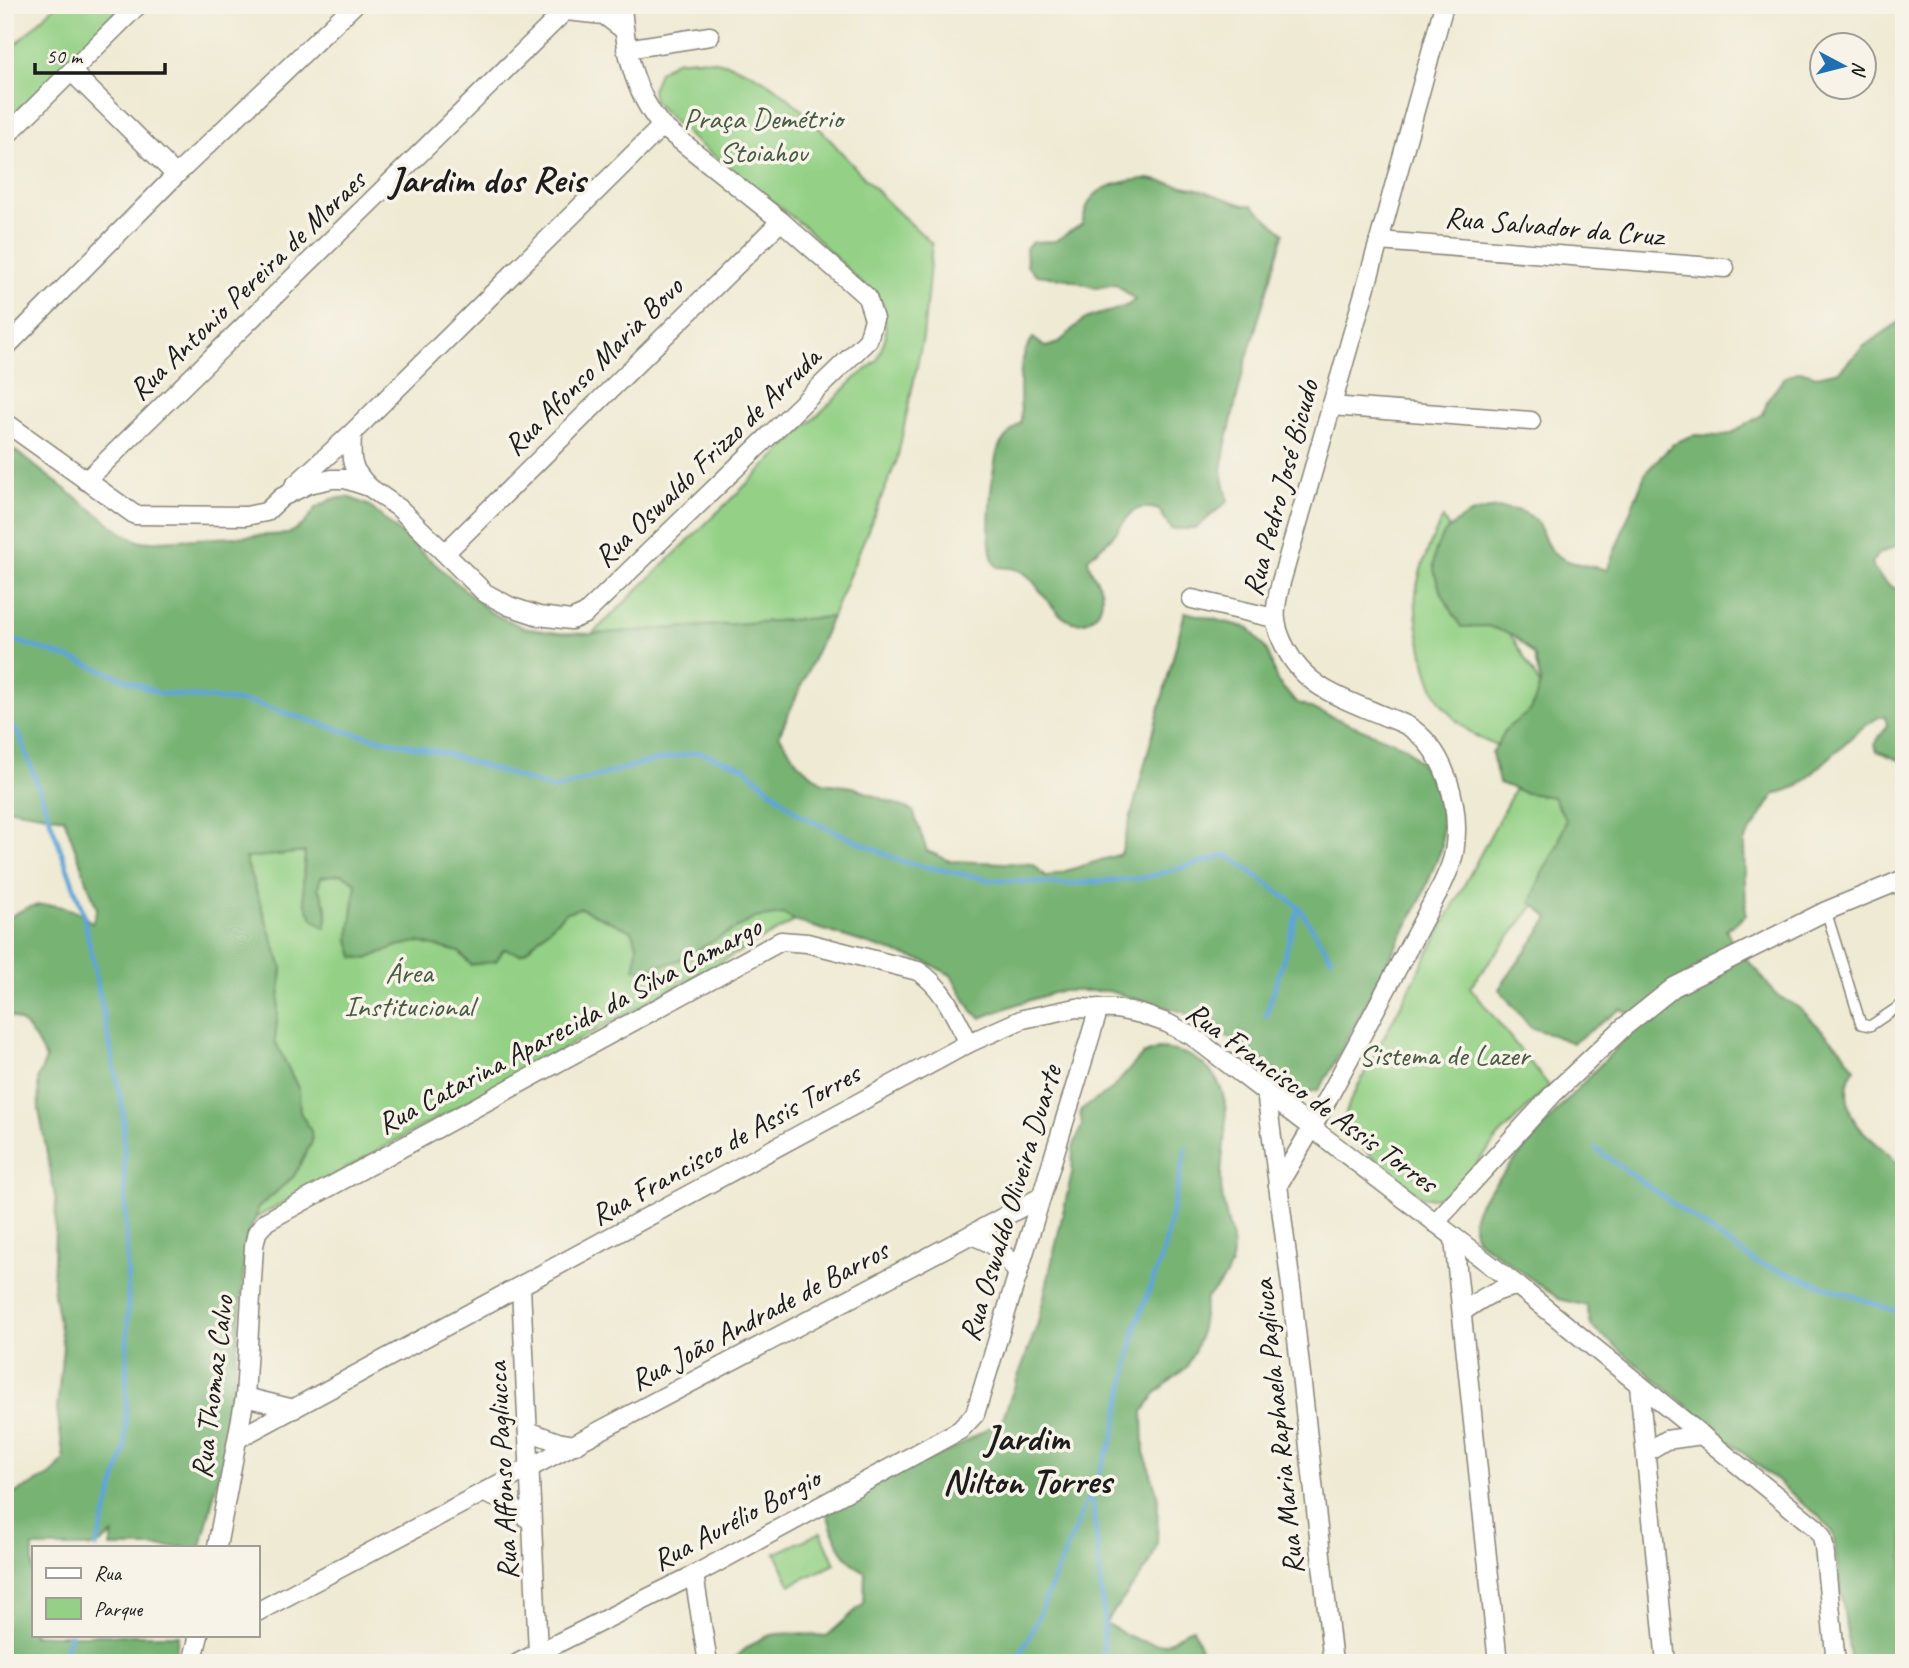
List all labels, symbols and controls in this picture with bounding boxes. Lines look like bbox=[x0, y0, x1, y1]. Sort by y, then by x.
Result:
scale bar bbox=[35, 32, 164, 76]
north arrow bbox=[1808, 32, 1878, 102]
text: 50 m bbox=[46, 43, 84, 69]
text: N bbox=[1846, 61, 1872, 78]
park label: Praça Demétrio Stoiahov bbox=[683, 99, 846, 171]
district label: Jardim dos Reis bbox=[386, 156, 589, 203]
street label: Rua Antonio Pereira de Moraes bbox=[120, 160, 376, 408]
street label: Rua Salvador da Cruz bbox=[1443, 198, 1668, 255]
street label: Rua Afonso Maria Bovo bbox=[495, 267, 692, 464]
street label: Rua Oswaldo Frizzo de Arruda bbox=[586, 337, 830, 575]
street label: Rua Pedro José Bicudo bbox=[1233, 375, 1327, 600]
street label: Rua Catarina Aparecida da Silva Camargo bbox=[371, 907, 769, 1143]
park label: Área Institucional bbox=[344, 953, 479, 1025]
street label: Rua Francisco de Assis Torres bbox=[1179, 993, 1448, 1203]
park label: Sistema de Lazer bbox=[1359, 1036, 1532, 1074]
street label: Rua Francisco de Assis Torres bbox=[584, 1053, 869, 1234]
street label: Rua Oswaldo Oliveira Duarte bbox=[950, 1058, 1071, 1346]
street label: Rua João Andrade de Barros bbox=[623, 1230, 897, 1399]
street label: Rua Maria Raphaela Pagliuca bbox=[1243, 1276, 1312, 1577]
street label: Rua Thomaz Calvo bbox=[182, 1292, 242, 1481]
street label: Rua Affonso Pagliucca bbox=[477, 1359, 527, 1581]
district label: Jardim Nilton Torres bbox=[943, 1414, 1115, 1504]
street label: Rua Aurélio Borgio bbox=[646, 1457, 829, 1579]
legend bbox=[32, 1546, 259, 1636]
text: Rua bbox=[94, 1560, 122, 1586]
text: Parque bbox=[94, 1596, 143, 1622]

